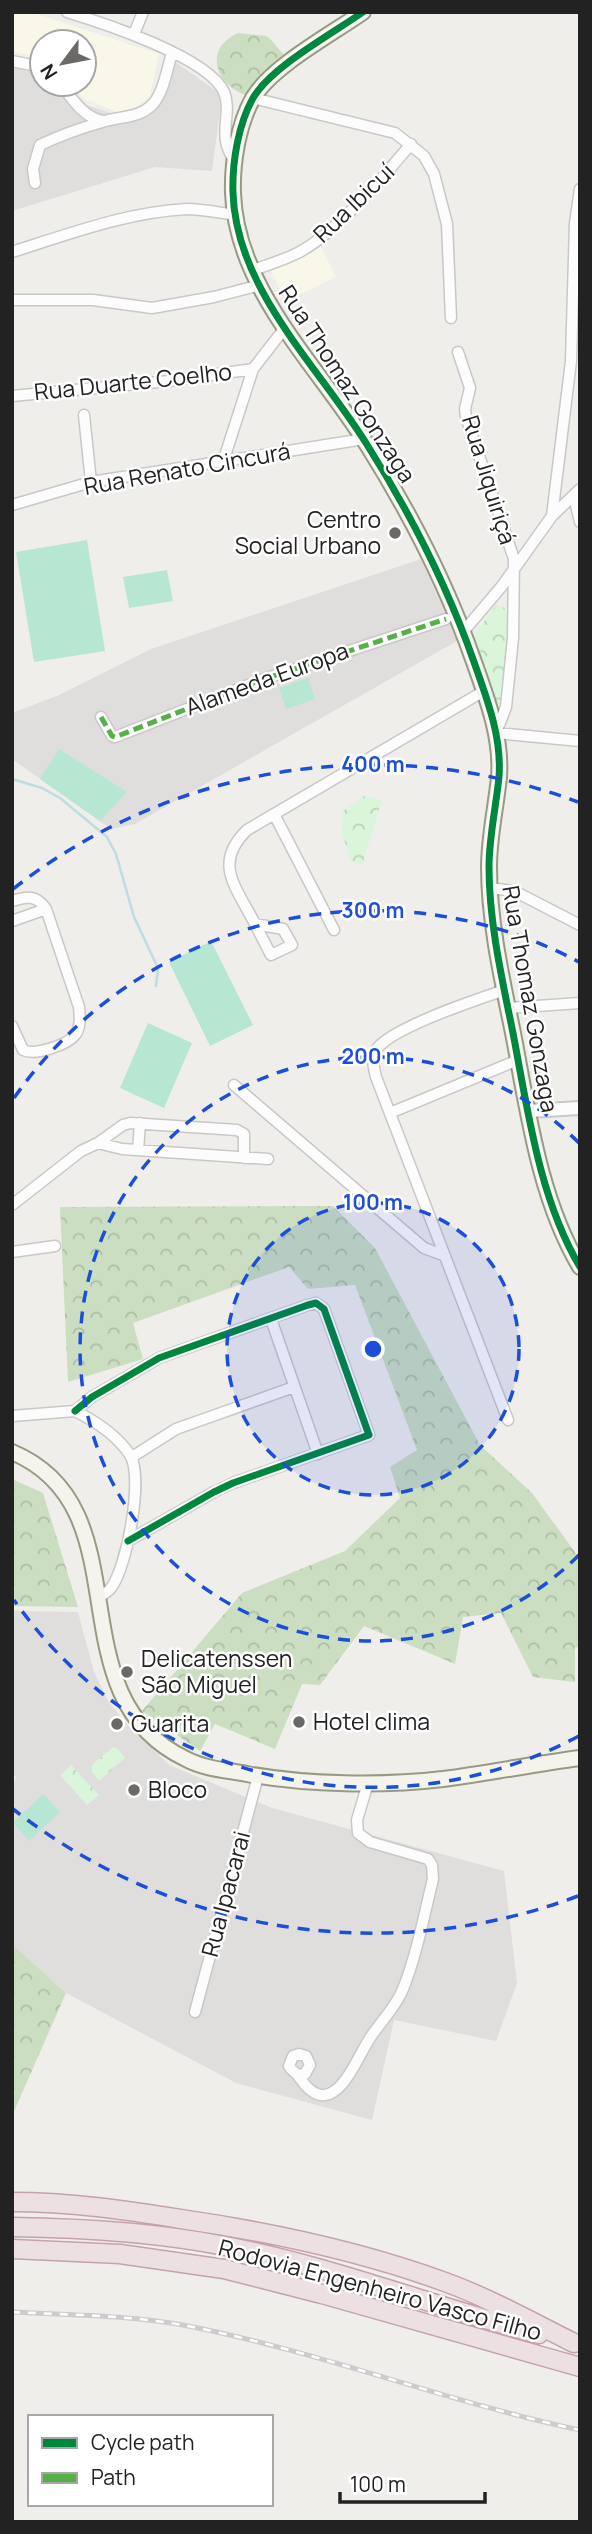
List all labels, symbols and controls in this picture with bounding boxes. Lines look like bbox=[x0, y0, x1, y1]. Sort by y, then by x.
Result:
north arrow bbox=[28, 28, 98, 98]
text: N bbox=[34, 59, 63, 85]
street label: Rua Ibicuí bbox=[306, 155, 401, 249]
street label: Rua Thomaz Gonzaga bbox=[272, 278, 424, 489]
street label: Rua Duarte Coelho bbox=[32, 355, 233, 407]
street label: Rua Jiquiriçá bbox=[455, 411, 525, 548]
street label: Rua Renato Cincurá bbox=[81, 434, 292, 502]
place label: Centro Social Urbano bbox=[235, 503, 381, 561]
marker: Centro Social Urbano bbox=[387, 525, 403, 541]
street label: Alameda Europa bbox=[181, 634, 353, 722]
text: 400 m bbox=[341, 750, 405, 778]
street label: Rua Thomaz Gonzaga bbox=[495, 883, 567, 1115]
text: 300 m bbox=[342, 896, 404, 924]
text: 200 m bbox=[341, 1042, 405, 1070]
text: 100 m bbox=[343, 1188, 403, 1216]
centre of rings bbox=[361, 1337, 385, 1361]
place label: Delicatenssen São Miguel bbox=[141, 1642, 292, 1700]
marker: Delicatenssen São Miguel bbox=[119, 1664, 135, 1680]
place label: Hotel clima bbox=[313, 1705, 430, 1737]
place label: Guarita bbox=[131, 1707, 209, 1739]
marker: Hotel clima bbox=[291, 1714, 307, 1730]
marker: Guarita bbox=[109, 1716, 125, 1732]
place label: Bloco bbox=[148, 1773, 207, 1805]
marker: Bloco bbox=[126, 1782, 142, 1798]
street label: Rua Ipacarai bbox=[193, 1827, 257, 1960]
street label: Rodovia Engenheiro Vasco Filho bbox=[215, 2230, 545, 2348]
legend bbox=[28, 2415, 273, 2506]
text: Cycle path bbox=[91, 2428, 194, 2456]
scale bar bbox=[340, 2460, 485, 2504]
text: Path bbox=[91, 2463, 136, 2491]
text: 100 m bbox=[350, 2470, 406, 2498]

